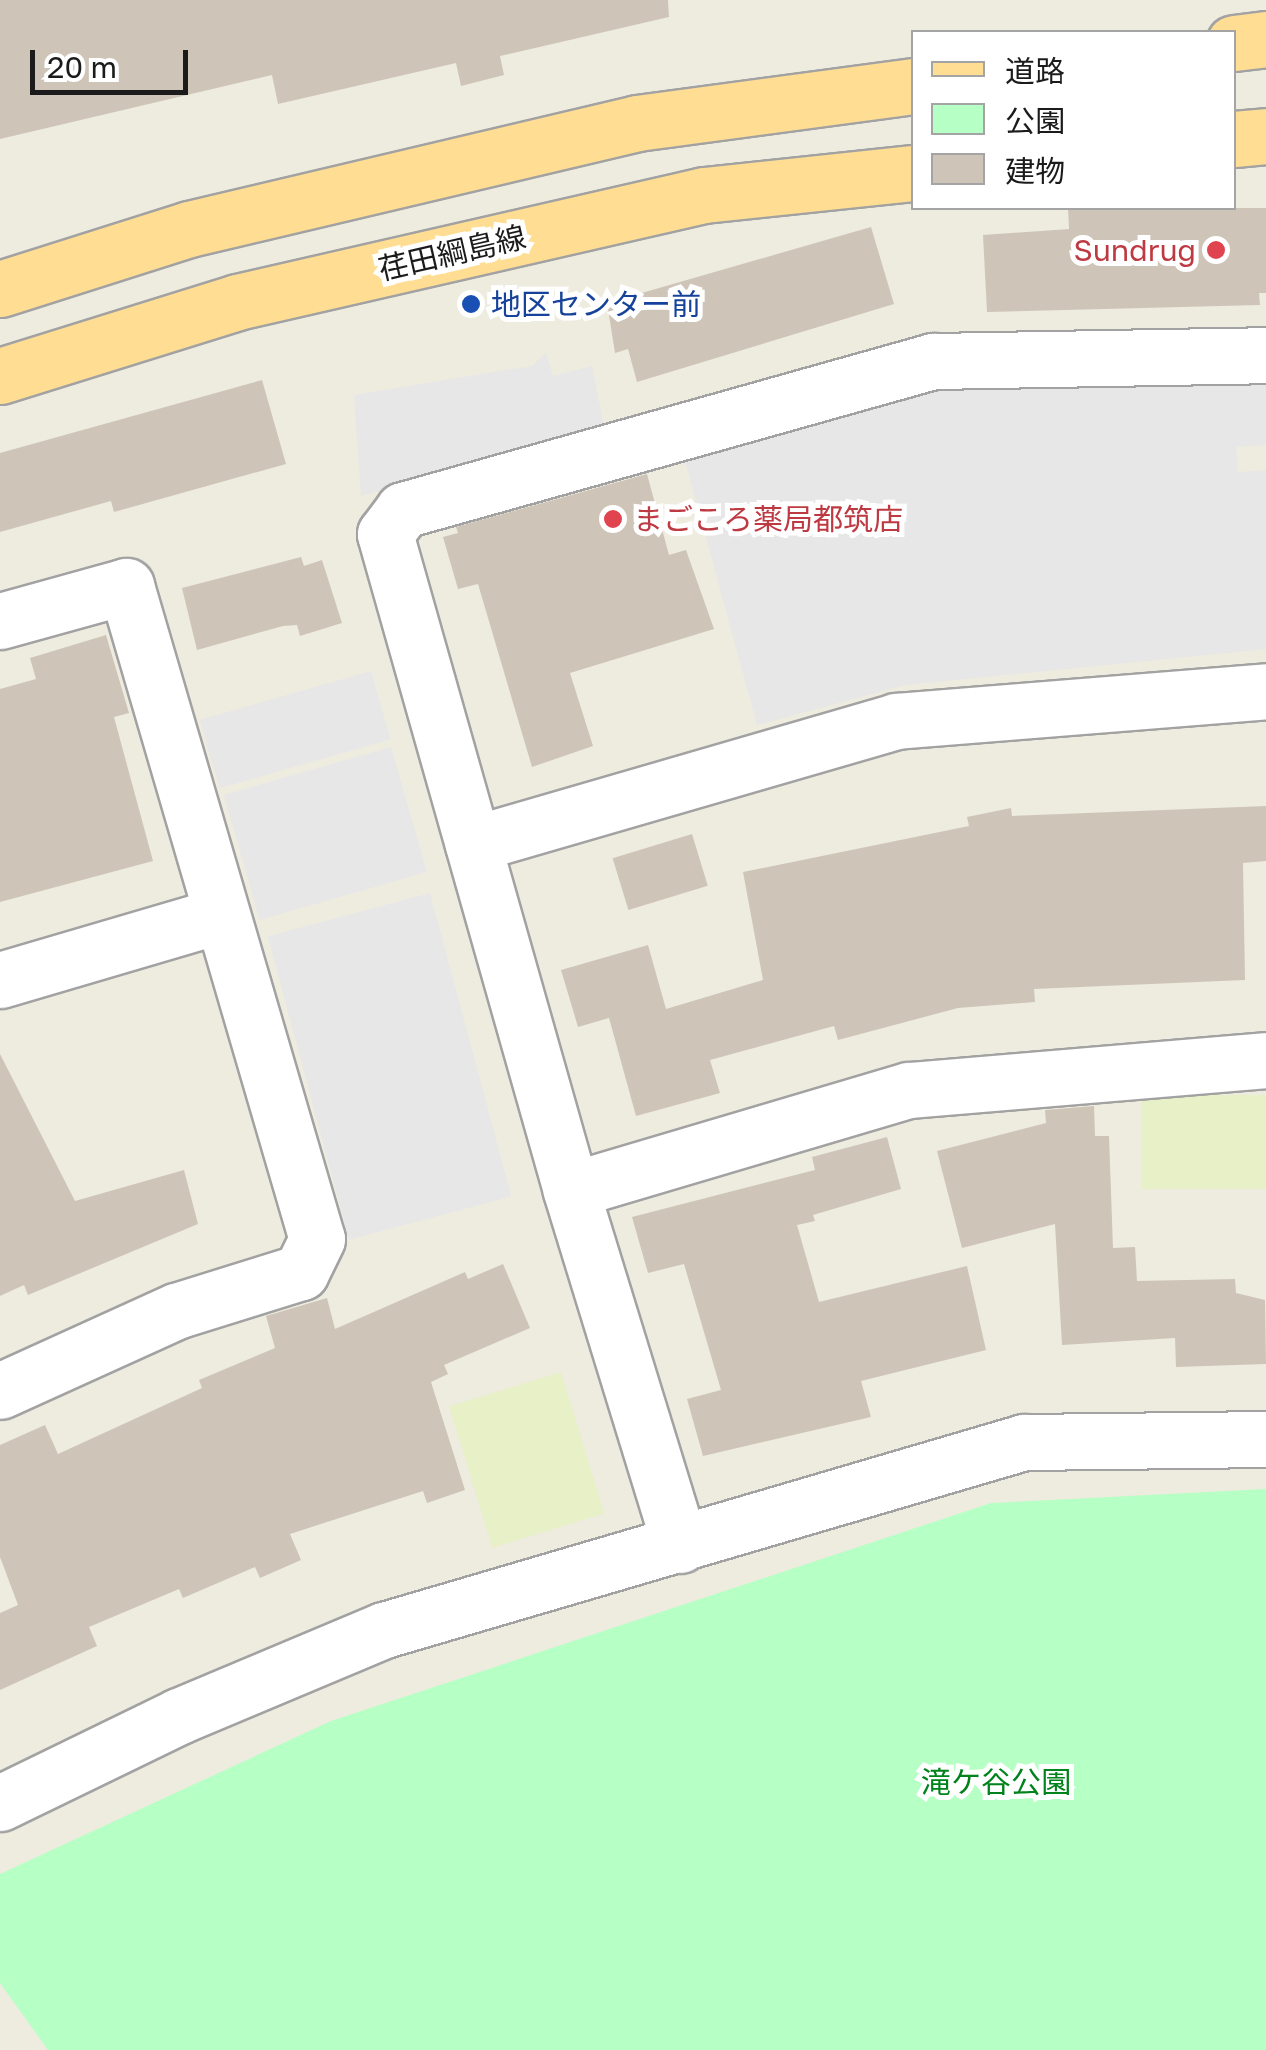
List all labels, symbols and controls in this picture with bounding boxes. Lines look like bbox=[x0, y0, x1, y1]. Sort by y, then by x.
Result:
scale bar bbox=[35, 30, 192, 92]
legend bbox=[911, 30, 1236, 210]
text: 20 m bbox=[47, 49, 117, 85]
text: 道路 bbox=[1005, 53, 1065, 89]
text: 公園 bbox=[1005, 103, 1065, 139]
text: 建物 bbox=[1005, 153, 1065, 189]
street label: 荏田綱島線 bbox=[375, 219, 529, 287]
place label: Sundrug bbox=[1073, 232, 1196, 268]
marker: Sundrug bbox=[1205, 239, 1227, 261]
place label: 地区センター前 bbox=[491, 286, 701, 322]
marker: 地区センター前 bbox=[460, 293, 482, 315]
place label: まごころ薬局都筑店 bbox=[633, 501, 903, 537]
marker: まごころ薬局都筑店 bbox=[602, 508, 624, 530]
park label: 滝ケ谷公園 bbox=[921, 1764, 1071, 1800]

